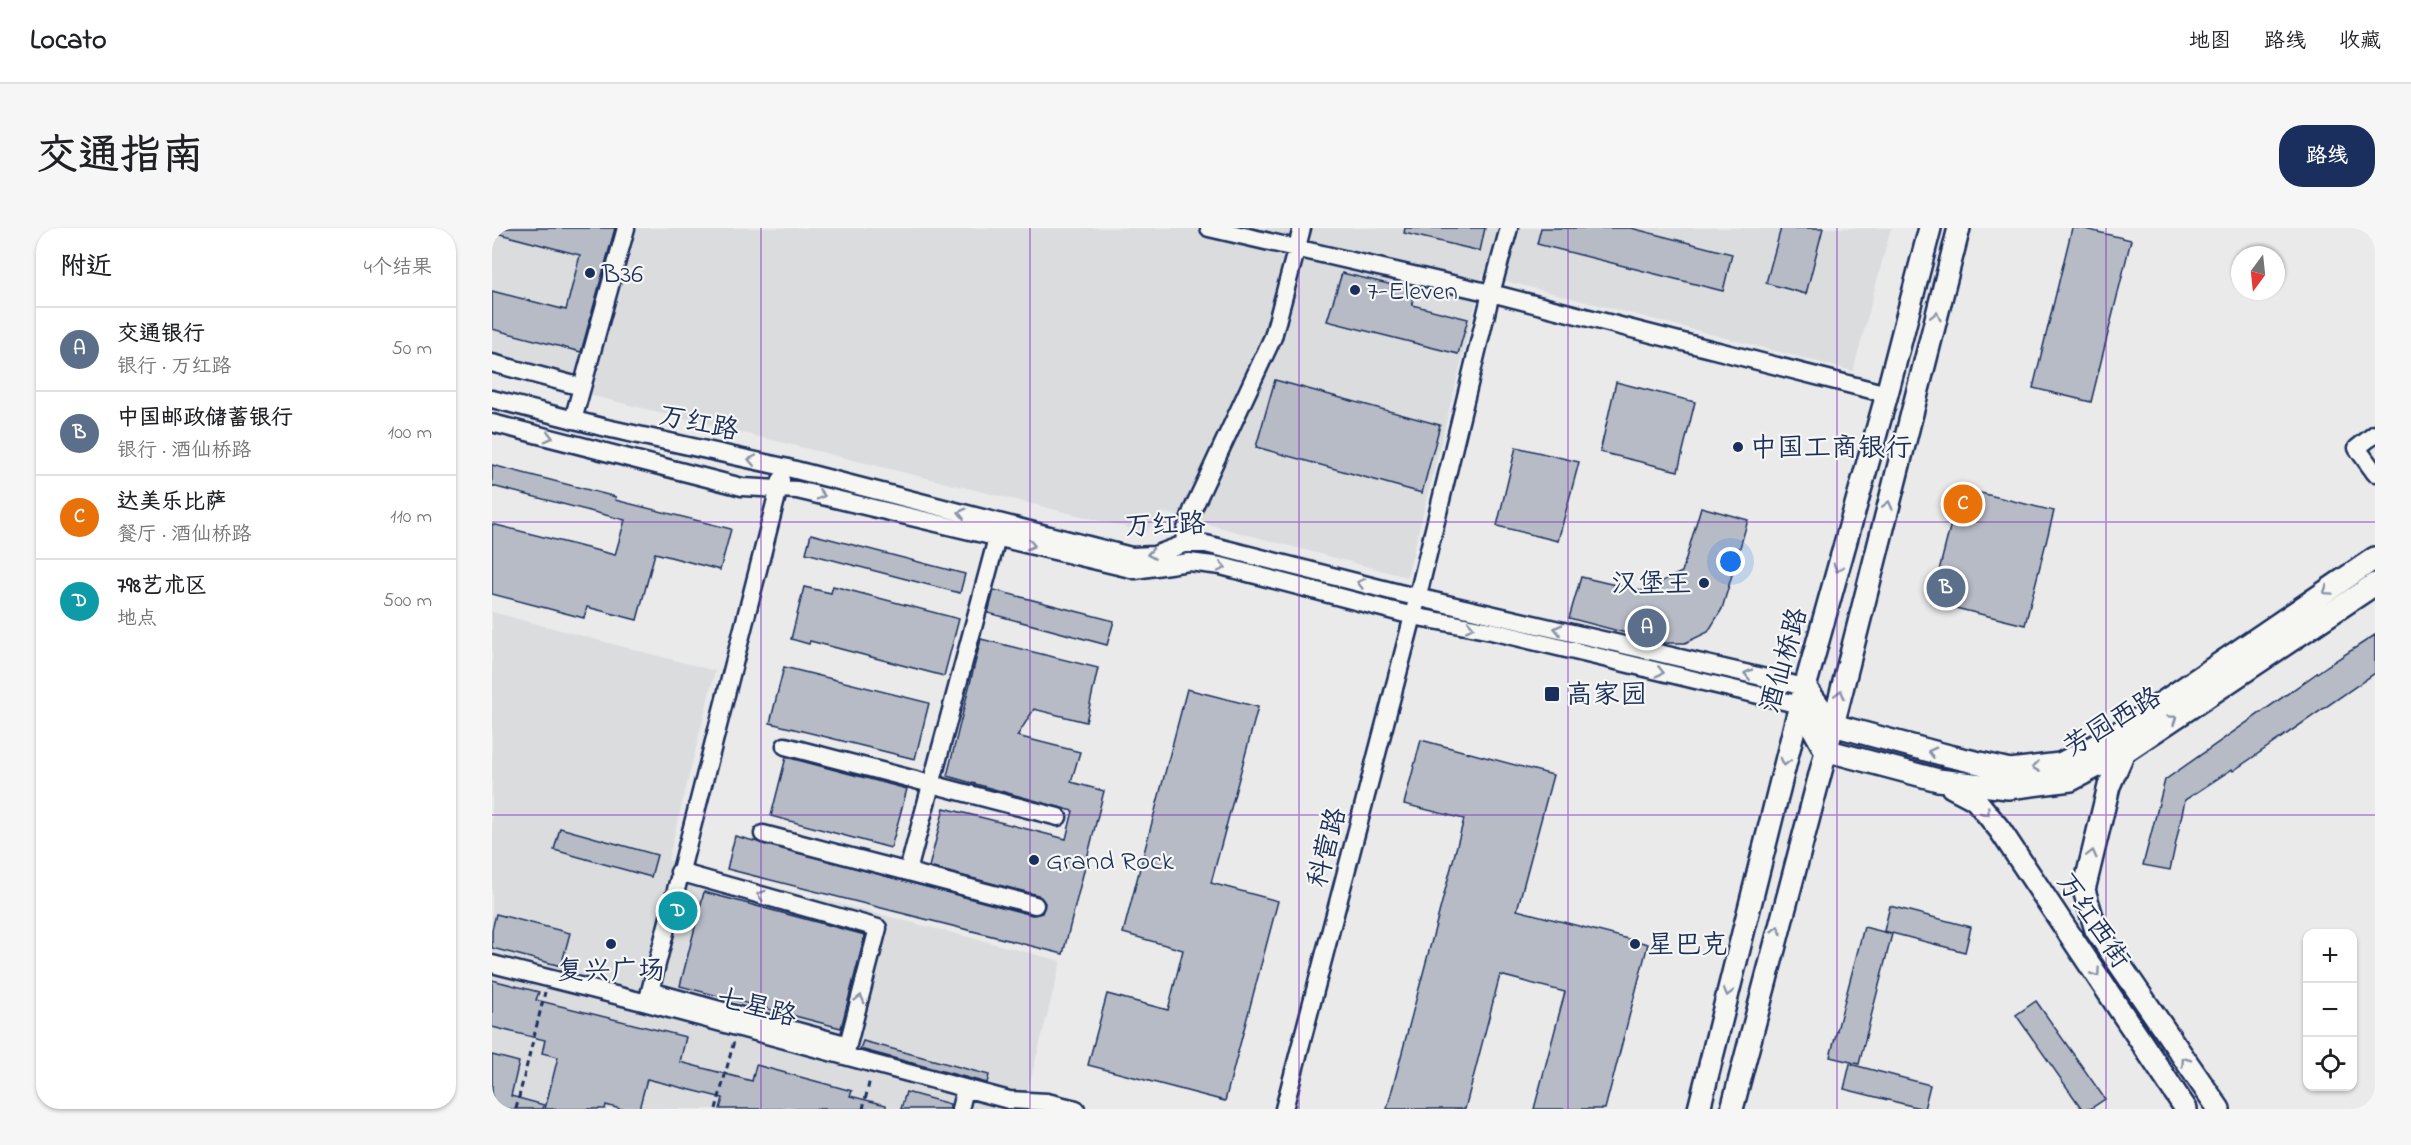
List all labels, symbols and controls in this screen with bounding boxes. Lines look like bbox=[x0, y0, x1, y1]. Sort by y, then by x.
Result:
text: Locato bbox=[30, 21, 106, 62]
text: 地图 bbox=[2189, 27, 2231, 57]
text: 路线 bbox=[2264, 27, 2306, 57]
text: 收藏 bbox=[2339, 27, 2381, 57]
button: 路线 bbox=[2279, 125, 2375, 187]
text: 交通指南 bbox=[36, 127, 204, 188]
north arrow bbox=[2231, 246, 2285, 300]
text: 附近 bbox=[60, 249, 112, 287]
text: 4个结果 bbox=[364, 254, 432, 283]
place label: B36 bbox=[601, 256, 643, 295]
marker: B36 bbox=[583, 266, 597, 280]
place label: 7-Eleven bbox=[1367, 273, 1458, 312]
marker: 7-Eleven bbox=[1348, 283, 1362, 297]
one-way arrow bbox=[1929, 311, 1942, 321]
text: 交通银行 bbox=[117, 319, 205, 351]
text: A bbox=[73, 335, 86, 364]
text: 50 m bbox=[391, 335, 432, 364]
text: 银行 · 万红路 bbox=[117, 353, 231, 382]
street label: 万红路 bbox=[655, 397, 742, 452]
text: 中国邮政储蓄银行 bbox=[117, 403, 293, 435]
text: B bbox=[73, 419, 86, 448]
text: 100 m bbox=[388, 419, 432, 448]
one-way arrow bbox=[543, 430, 553, 442]
place label: 中国工商银行 bbox=[1750, 430, 1912, 469]
text: 银行 · 酒仙桥路 bbox=[117, 437, 251, 466]
marker: 中国工商银行 bbox=[1731, 440, 1745, 454]
one-way arrow bbox=[748, 455, 758, 468]
pin: C bbox=[1944, 482, 1982, 526]
text: 达美乐比萨 bbox=[117, 487, 227, 519]
one-way arrow bbox=[815, 488, 825, 501]
one-way arrow bbox=[1881, 500, 1894, 510]
text: C bbox=[74, 503, 85, 532]
text: 110 m bbox=[390, 503, 432, 532]
street label: 万红路 bbox=[1124, 506, 1206, 547]
one-way arrow bbox=[957, 507, 967, 520]
text: 餐厅 · 酒仙桥路 bbox=[117, 521, 251, 550]
one-way arrow bbox=[1026, 538, 1036, 551]
one-way arrow bbox=[1147, 547, 1156, 559]
your location bbox=[1716, 547, 1745, 576]
one-way arrow bbox=[1217, 560, 1227, 573]
one-way arrow bbox=[1833, 563, 1846, 573]
place label: 汉堡王 bbox=[1611, 566, 1692, 605]
pin: B bbox=[1926, 566, 1966, 610]
text: 798艺术区 bbox=[117, 571, 207, 603]
marker: 汉堡王 bbox=[1697, 576, 1711, 590]
one-way arrow bbox=[1356, 578, 1366, 591]
one-way arrow bbox=[2322, 584, 2333, 595]
text: D bbox=[72, 587, 87, 616]
text: 500 m bbox=[383, 587, 432, 616]
street label: 酒仙桥路 bbox=[1752, 603, 1819, 718]
text: 地点 bbox=[117, 605, 157, 634]
pin: A bbox=[1628, 606, 1666, 650]
one-way arrow bbox=[1465, 620, 1475, 633]
one-way arrow bbox=[1553, 623, 1563, 636]
one-way arrow bbox=[1655, 664, 1665, 677]
one-way arrow bbox=[1743, 668, 1753, 681]
place label: 高家园 bbox=[1566, 677, 1647, 716]
street label: 芳园西路 bbox=[2057, 679, 2170, 768]
marker: 高家园 bbox=[1543, 685, 1561, 703]
one-way arrow bbox=[1833, 689, 1846, 699]
one-way arrow bbox=[2166, 715, 2177, 726]
one-way arrow bbox=[1927, 747, 1938, 759]
one-way arrow bbox=[1780, 756, 1792, 767]
one-way arrow bbox=[2032, 760, 2041, 772]
street label: 科营路 bbox=[1299, 803, 1358, 892]
one-way arrow bbox=[1978, 806, 1989, 817]
place label: Grand Rock bbox=[1046, 843, 1174, 882]
one-way arrow bbox=[2085, 850, 2098, 860]
marker: Grand Rock bbox=[1027, 853, 1041, 867]
street label: 万红西街 bbox=[2046, 866, 2138, 977]
pin: D bbox=[658, 888, 698, 934]
one-way arrow bbox=[756, 890, 766, 903]
one-way arrow bbox=[1770, 925, 1783, 935]
place label: 星巴克 bbox=[1647, 927, 1728, 966]
map controls bbox=[2303, 929, 2357, 1091]
button: + bbox=[2303, 929, 2357, 983]
marker: 复兴广场 bbox=[604, 937, 618, 951]
marker: 星巴克 bbox=[1628, 937, 1642, 951]
place label: 复兴广场 bbox=[557, 953, 665, 992]
one-way arrow bbox=[2089, 966, 2100, 977]
street label: 七星路 bbox=[712, 979, 801, 1038]
button: − bbox=[2303, 983, 2357, 1037]
one-way arrow bbox=[1722, 987, 1735, 997]
one-way arrow bbox=[852, 995, 865, 1005]
button: locate bbox=[2303, 1037, 2357, 1091]
one-way arrow bbox=[2181, 1057, 2192, 1068]

